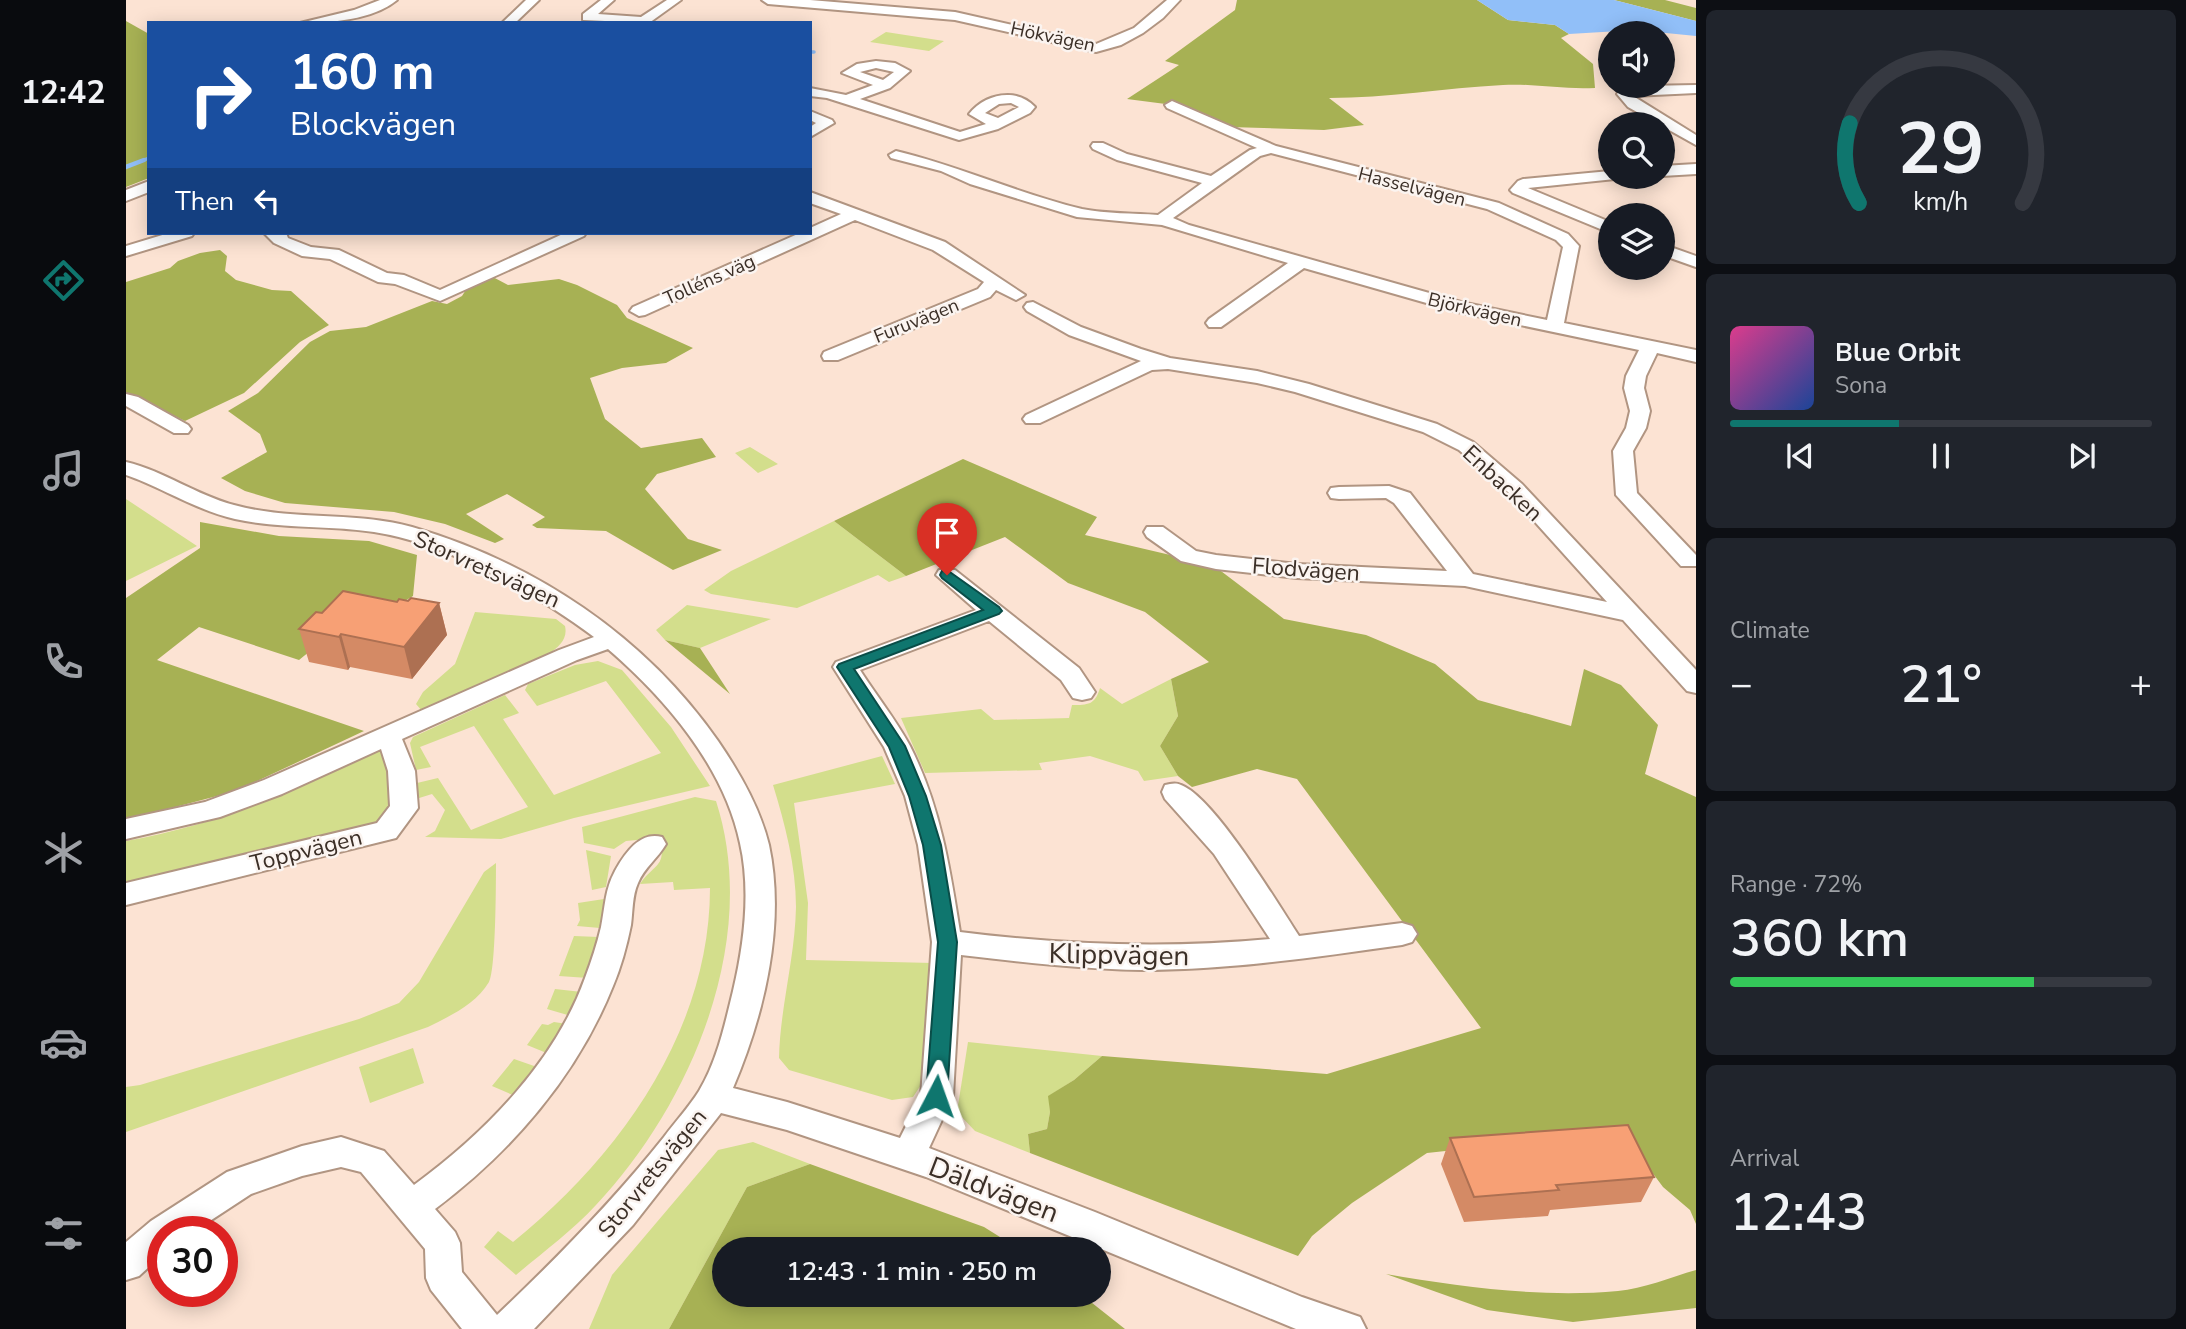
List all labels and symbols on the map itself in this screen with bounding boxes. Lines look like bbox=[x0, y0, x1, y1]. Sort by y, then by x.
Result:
street label: Hökvägen bbox=[1008, 15, 1098, 59]
street label: Hasselvägen bbox=[1355, 161, 1468, 213]
street label: Tolléns väg bbox=[660, 248, 759, 312]
street label: Björkvägen bbox=[1425, 287, 1524, 333]
street label: Furuvägen bbox=[870, 292, 963, 350]
street label: Enbacken bbox=[1456, 438, 1550, 529]
pin bbox=[917, 503, 977, 575]
street label: Storvretsvägen bbox=[409, 523, 565, 616]
street label: Flodvägen bbox=[1251, 550, 1361, 589]
street label: Toppvägen bbox=[247, 822, 365, 879]
street label: Klippvägen bbox=[1048, 935, 1190, 975]
position arrow bbox=[899, 1059, 973, 1133]
street label: Storvretsvägen bbox=[591, 1102, 714, 1244]
street label: Däldvägen bbox=[923, 1148, 1064, 1232]
speed limit sign: 30 bbox=[147, 1216, 238, 1307]

